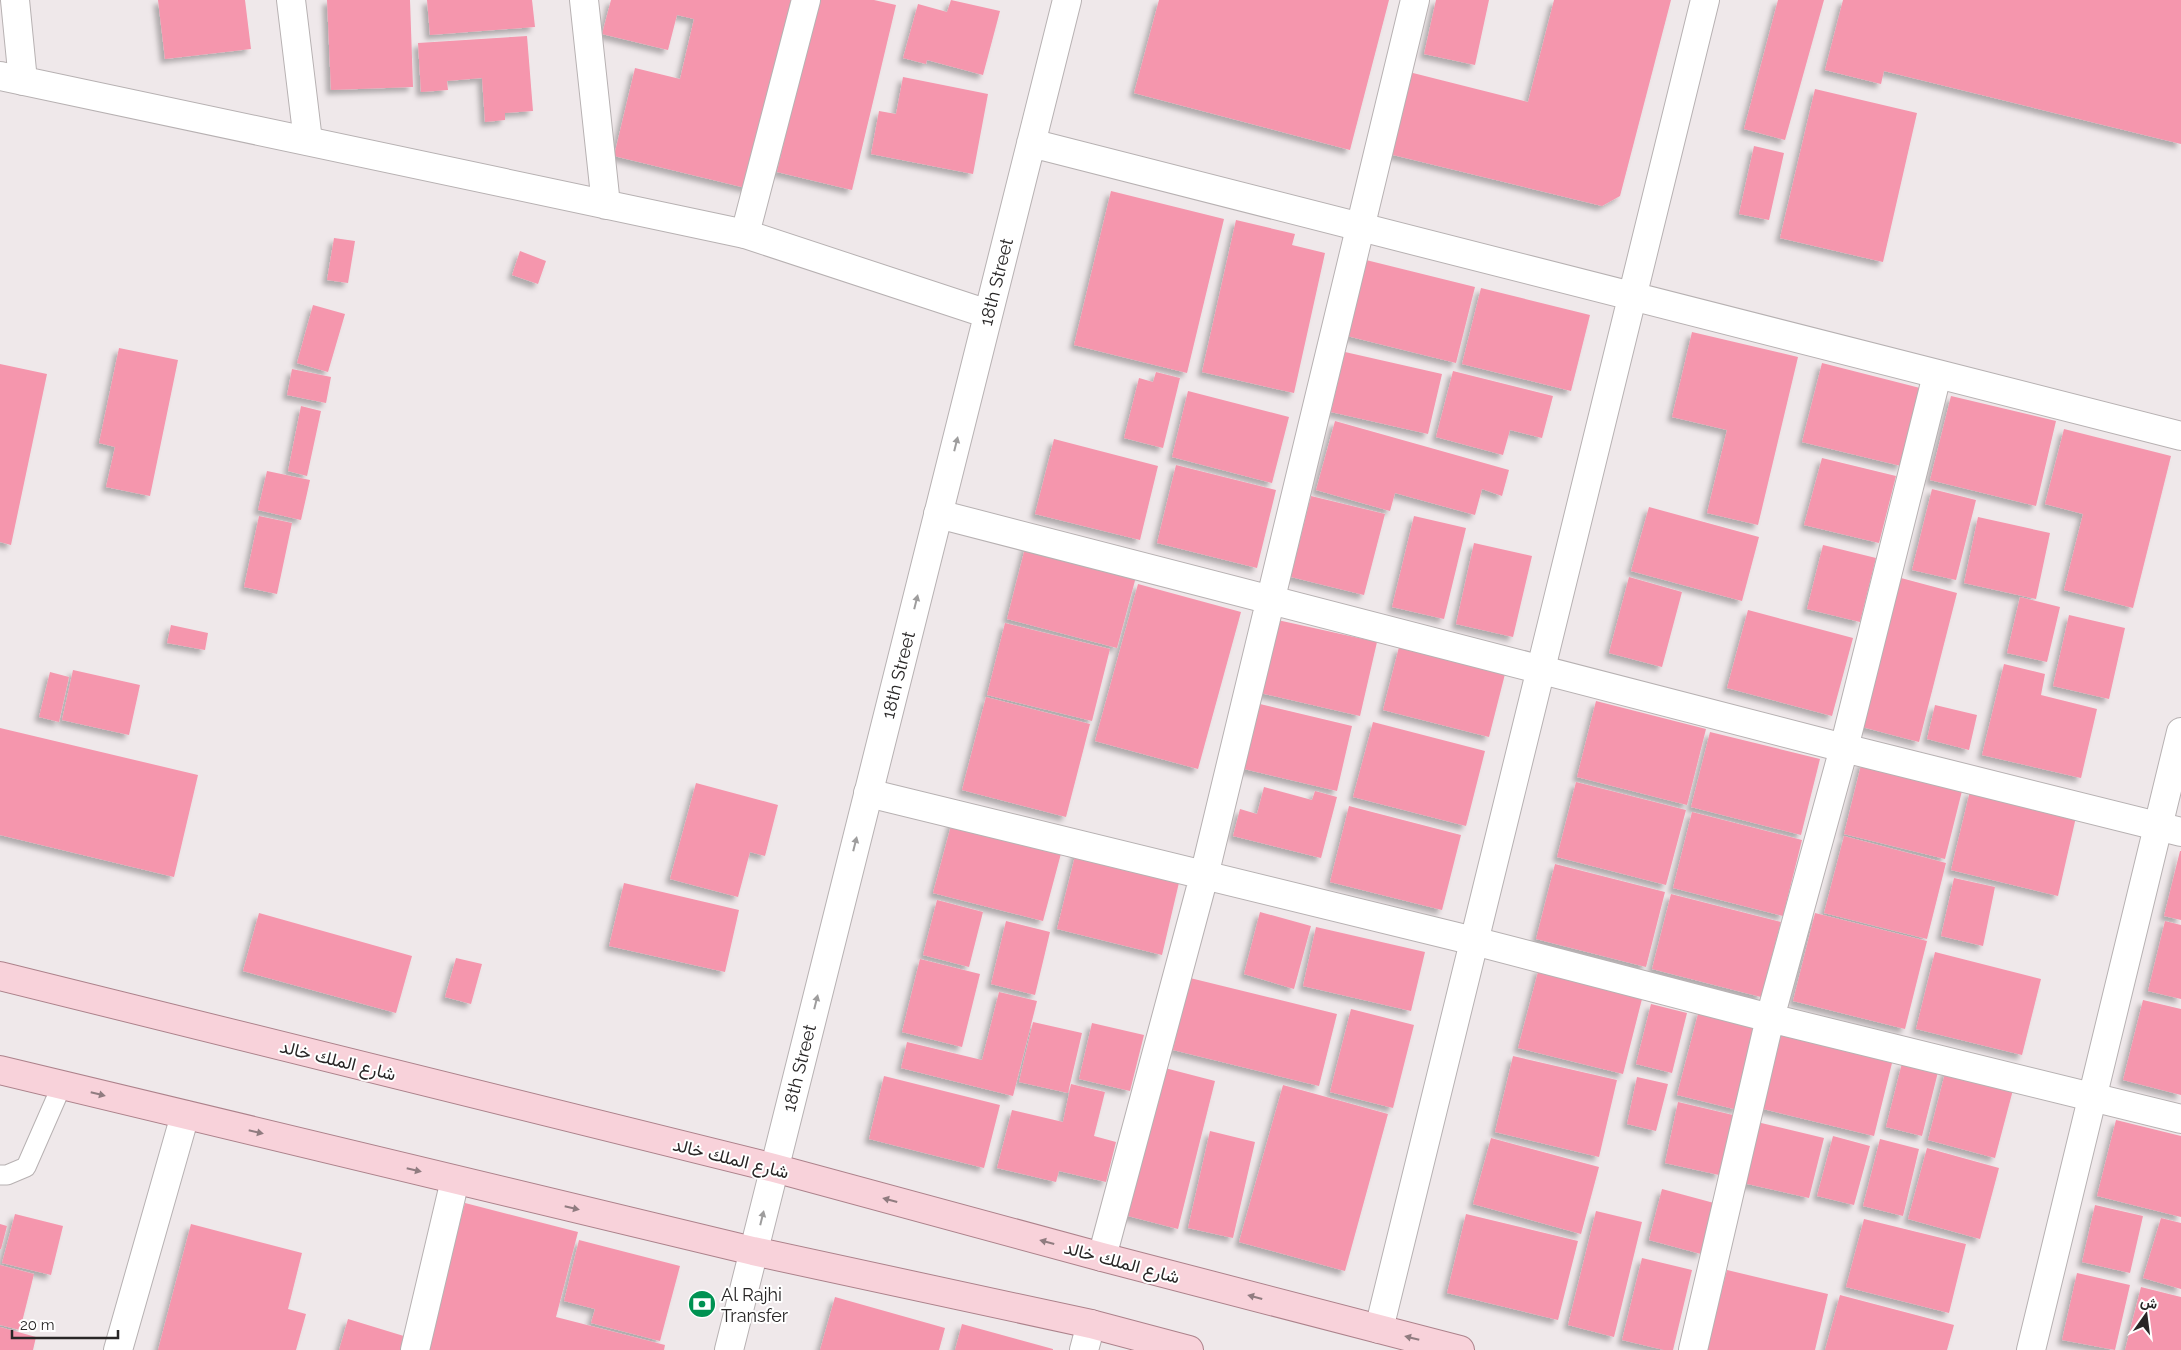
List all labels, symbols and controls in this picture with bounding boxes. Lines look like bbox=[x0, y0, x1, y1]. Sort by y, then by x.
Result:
street label: 18th Street bbox=[975, 236, 1017, 328]
one-way arrow bbox=[952, 437, 960, 452]
one-way arrow bbox=[912, 594, 920, 609]
street label: 18th Street bbox=[877, 629, 919, 721]
one-way arrow bbox=[851, 837, 859, 852]
one-way arrow bbox=[812, 994, 820, 1010]
street label: 18th Street bbox=[778, 1022, 820, 1114]
street label: شارع الملك خالد bbox=[277, 1035, 398, 1086]
one-way arrow bbox=[91, 1090, 106, 1098]
one-way arrow bbox=[249, 1128, 264, 1136]
street label: شارع الملك خالد bbox=[670, 1133, 791, 1184]
one-way arrow bbox=[407, 1166, 422, 1174]
one-way arrow bbox=[883, 1195, 898, 1203]
one-way arrow bbox=[565, 1204, 580, 1212]
one-way arrow bbox=[758, 1210, 766, 1225]
street label: شارع الملك خالد bbox=[1061, 1236, 1182, 1289]
one-way arrow bbox=[1040, 1238, 1055, 1246]
place label: Al Rajhi Transfer bbox=[721, 1284, 789, 1326]
bank icon: Al Rajhi Transfer bbox=[687, 1289, 717, 1319]
north arrow bbox=[2121, 1290, 2171, 1340]
one-way arrow bbox=[1248, 1293, 1263, 1301]
text: ش bbox=[2139, 1293, 2159, 1313]
scale bar bbox=[12, 1308, 119, 1340]
text: 20 m bbox=[20, 1316, 55, 1334]
one-way arrow bbox=[1405, 1334, 1420, 1342]

